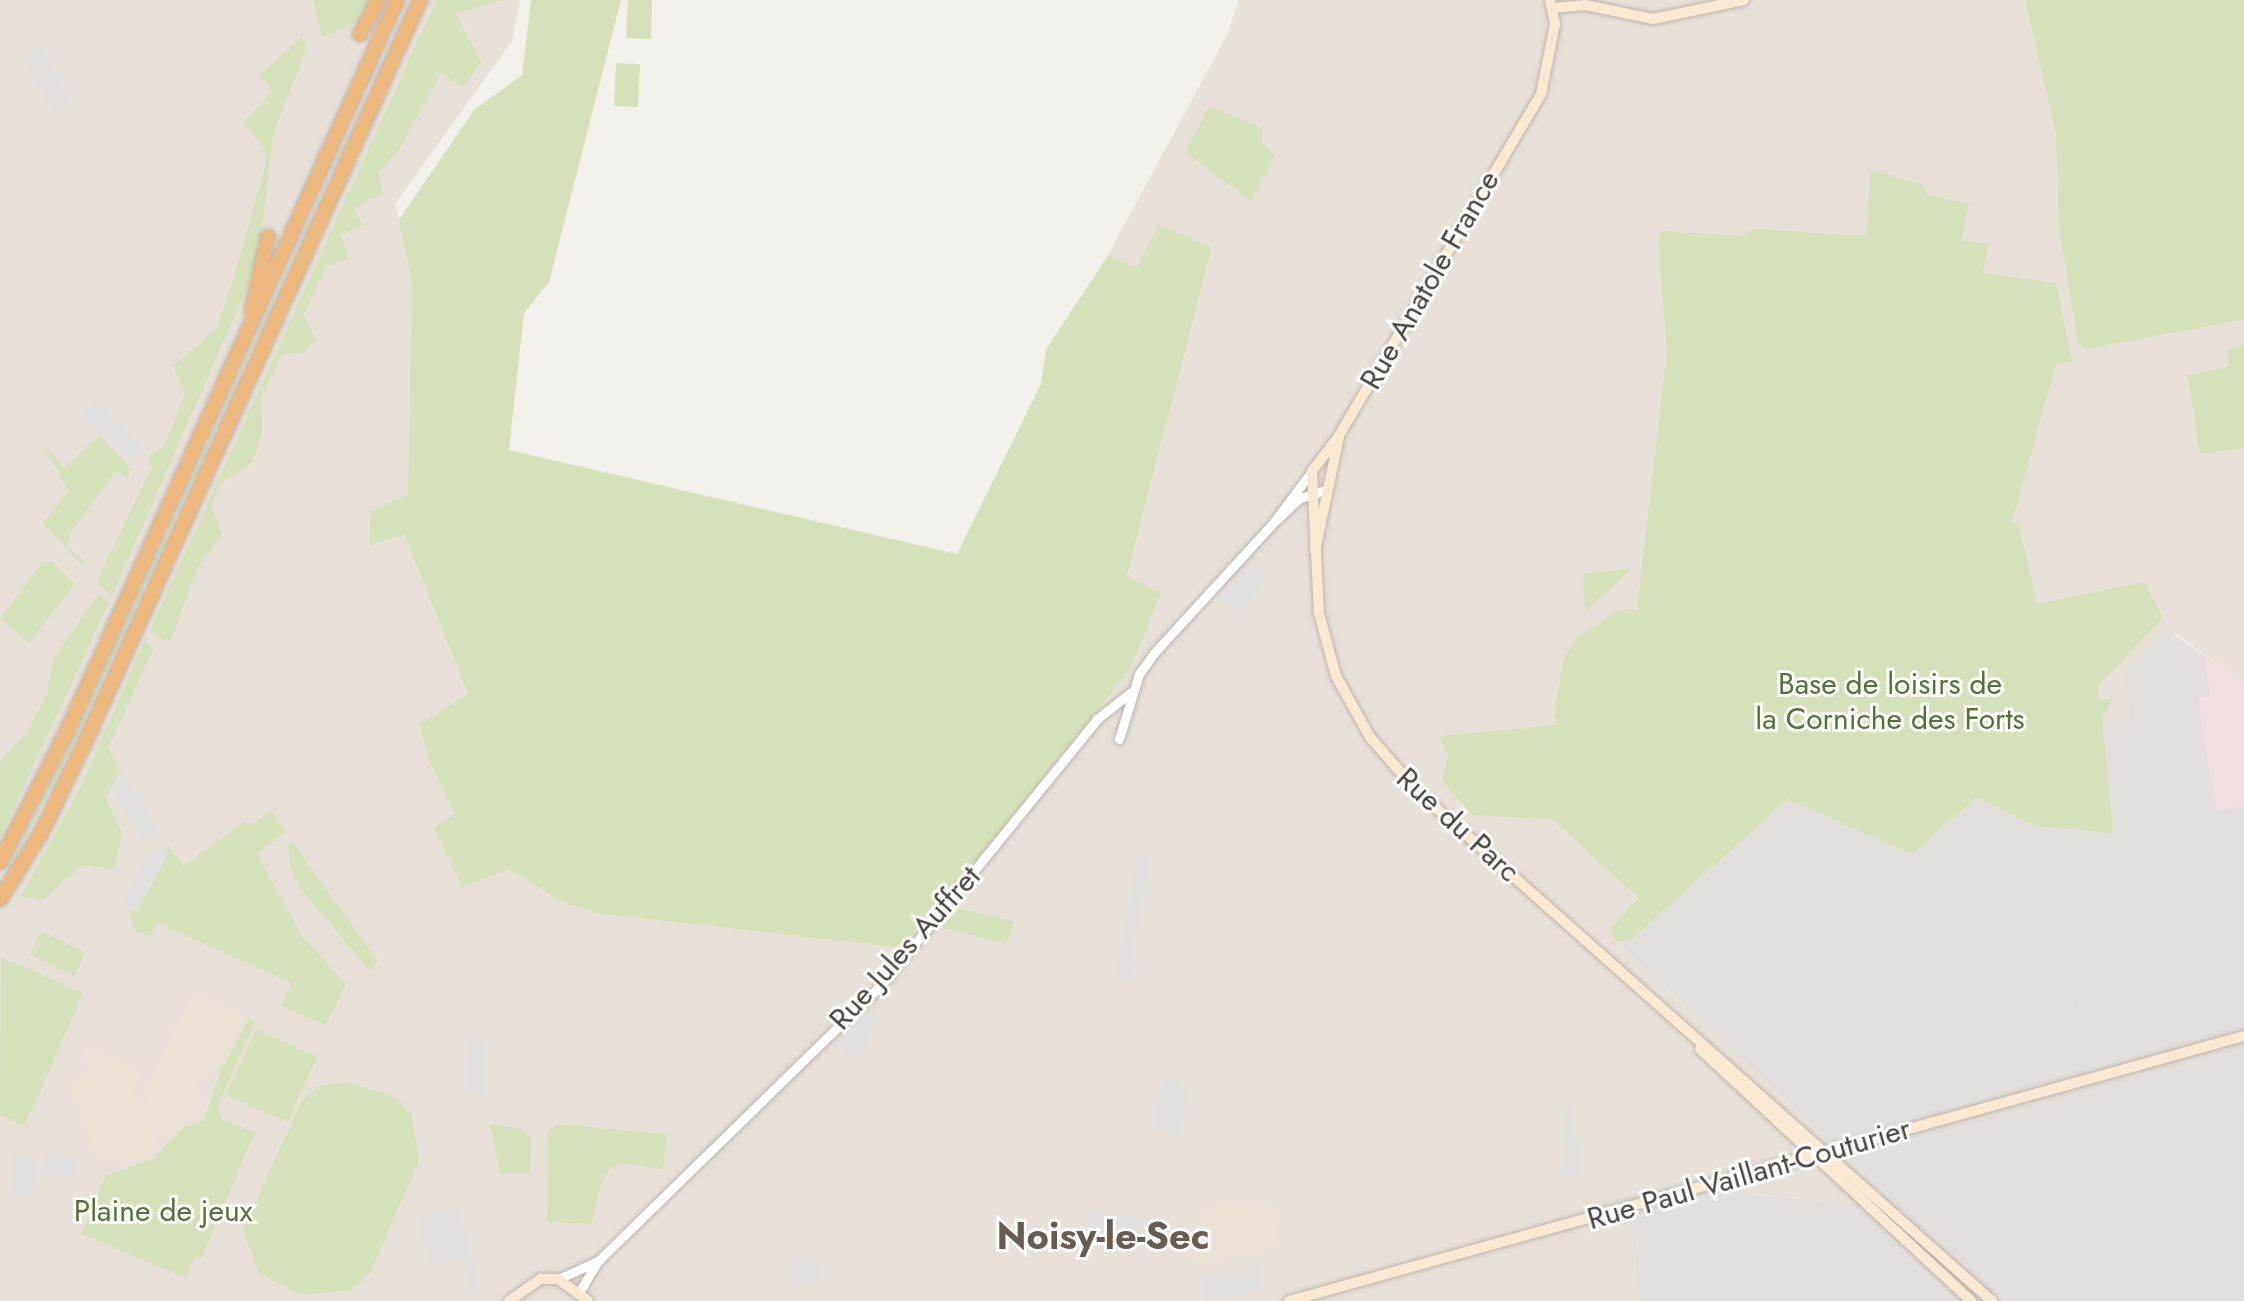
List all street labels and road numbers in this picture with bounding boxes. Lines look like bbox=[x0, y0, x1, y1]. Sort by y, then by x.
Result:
street label: Rue Anatole France bbox=[1353, 164, 1507, 396]
street label: Rue du Parc bbox=[1389, 760, 1527, 890]
street label: Rue Jules Auffret bbox=[822, 859, 988, 1037]
street label: Rue Paul Vaillant-Couturier bbox=[1583, 1111, 1915, 1237]

